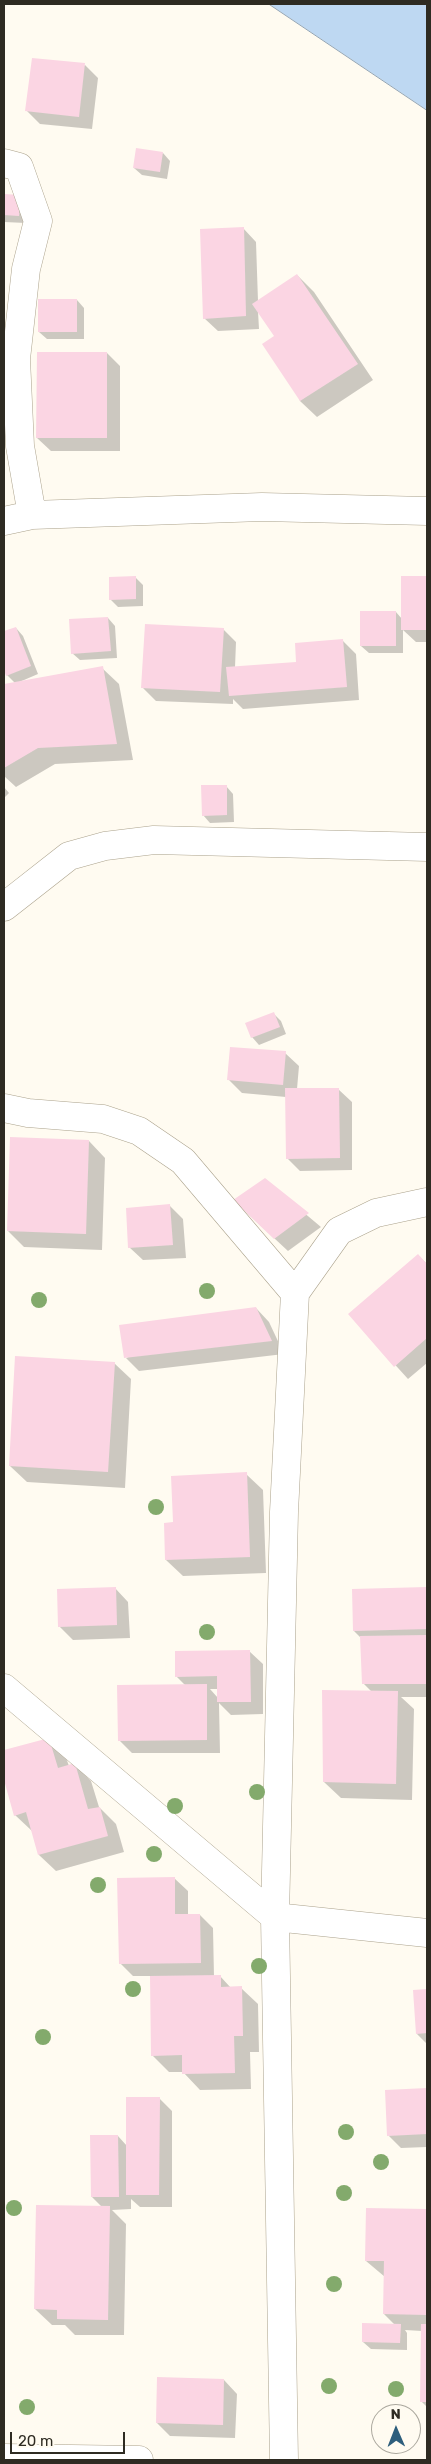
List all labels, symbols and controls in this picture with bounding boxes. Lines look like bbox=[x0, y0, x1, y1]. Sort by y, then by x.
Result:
north arrow bbox=[371, 2404, 421, 2454]
text: N bbox=[391, 2406, 401, 2423]
scale bar bbox=[12, 2422, 128, 2454]
text: 20 m bbox=[18, 2432, 53, 2450]

